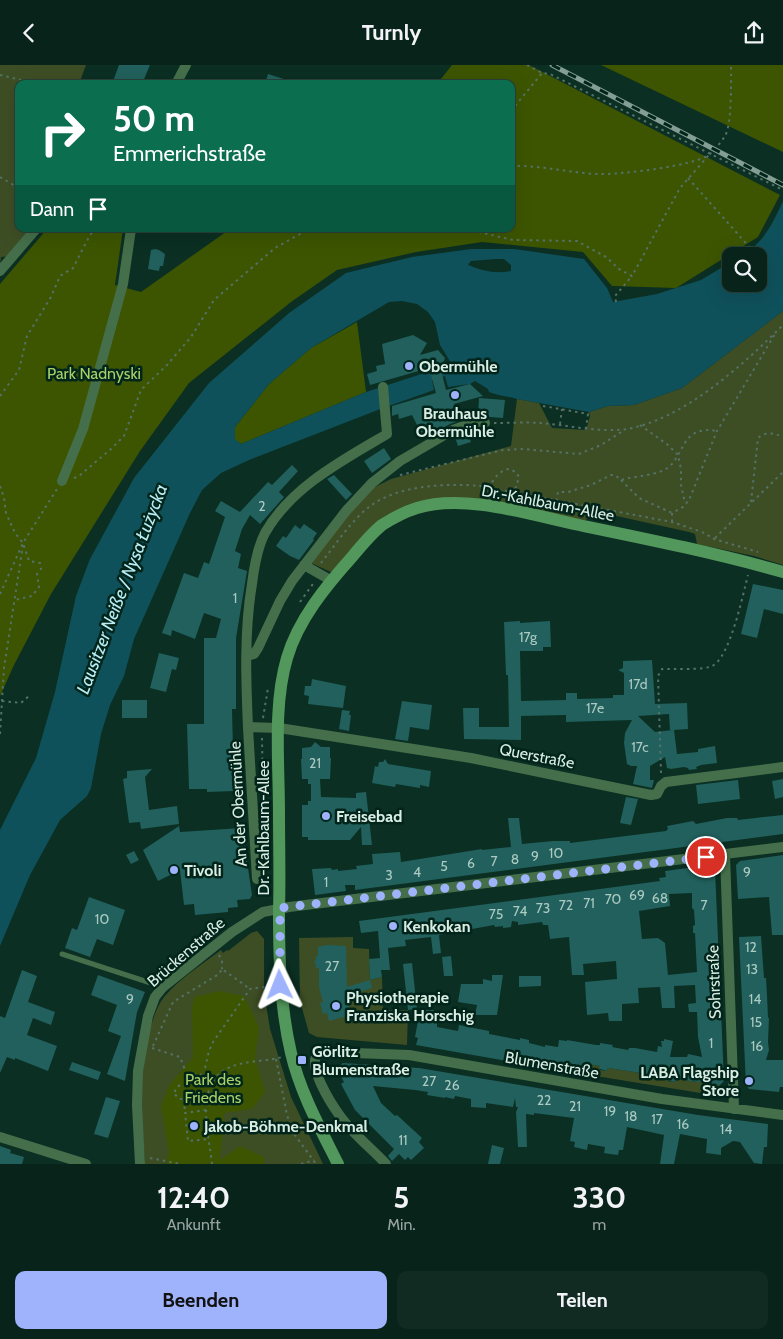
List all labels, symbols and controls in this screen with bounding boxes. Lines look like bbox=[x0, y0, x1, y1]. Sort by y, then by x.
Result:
icon: back bbox=[15, 19, 43, 47]
text: Turnly bbox=[362, 19, 421, 46]
icon: share bbox=[740, 19, 768, 47]
text: 50 m bbox=[113, 97, 195, 140]
icon: right bbox=[30, 100, 95, 165]
text: Emmerichstraße bbox=[113, 140, 266, 167]
icon: arrive bbox=[84, 195, 112, 223]
text: Dann bbox=[30, 198, 74, 221]
map controls bbox=[722, 247, 767, 292]
button: search bbox=[722, 247, 767, 292]
place label: Obermühle bbox=[419, 357, 498, 376]
marker: Obermühle bbox=[403, 360, 415, 372]
park label: Park Nadnyski bbox=[47, 364, 141, 383]
marker: Brauhaus Obermühle bbox=[449, 389, 461, 401]
place label: Brauhaus Obermühle bbox=[416, 404, 494, 441]
water label: Lausitzer Neiße / Nysa Łużycka bbox=[72, 481, 172, 697]
street label: Dr.-Kahlbaum-Allee bbox=[480, 481, 616, 525]
house number: 2 bbox=[258, 497, 266, 515]
house number: 1 bbox=[233, 589, 237, 607]
house number: 17g bbox=[519, 628, 538, 646]
house number: 17d bbox=[629, 675, 647, 693]
house number: 17e bbox=[586, 699, 604, 717]
house number: 17c bbox=[631, 738, 649, 756]
street label: Querstraße bbox=[498, 739, 576, 773]
street label: An der Obermühle bbox=[225, 741, 251, 867]
house number: 21 bbox=[309, 754, 321, 772]
street label: Dr.-Kahlbaum-Allee bbox=[254, 761, 273, 895]
place label: Freisebad bbox=[336, 807, 402, 826]
marker: Freisebad bbox=[320, 810, 332, 822]
pin bbox=[685, 836, 727, 878]
icon: arrive bbox=[692, 843, 720, 871]
house number: 10 bbox=[549, 844, 563, 862]
house number: 9 bbox=[531, 847, 539, 865]
house number: 8 bbox=[511, 850, 519, 868]
house number: 7 bbox=[490, 852, 498, 870]
house number: 6 bbox=[467, 854, 475, 872]
house number: 5 bbox=[440, 857, 448, 875]
place label: Tivoli bbox=[184, 861, 222, 880]
house number: 4 bbox=[413, 863, 421, 881]
house number: 9 bbox=[743, 863, 751, 881]
marker: Tivoli bbox=[168, 864, 180, 876]
house number: 3 bbox=[385, 866, 393, 884]
house number: 1 bbox=[324, 873, 328, 891]
house number: 69 bbox=[629, 886, 645, 904]
house number: 68 bbox=[652, 889, 668, 907]
house number: 70 bbox=[605, 890, 622, 908]
house number: 71 bbox=[583, 894, 595, 912]
house number: 72 bbox=[559, 896, 573, 914]
house number: 7 bbox=[700, 896, 708, 914]
house number: 73 bbox=[536, 899, 550, 917]
house number: 74 bbox=[513, 902, 527, 920]
house number: 75 bbox=[489, 905, 503, 923]
house number: 10 bbox=[95, 910, 109, 928]
street label: Brückenstraße bbox=[144, 913, 228, 991]
place label: Kenkokan bbox=[403, 917, 471, 936]
marker: Kenkokan bbox=[387, 920, 399, 932]
house number: 12 bbox=[745, 938, 757, 956]
street label: Sohrstraße bbox=[703, 945, 725, 1019]
house number: 27 bbox=[325, 957, 339, 975]
position arrow bbox=[253, 958, 305, 1010]
house number: 13 bbox=[746, 960, 758, 978]
place label: Physiotherapie Franziska Horschig bbox=[346, 988, 474, 1025]
house number: 9 bbox=[126, 990, 134, 1008]
house number: 14 bbox=[749, 990, 761, 1008]
marker: Physiotherapie Franziska Horschig bbox=[330, 1000, 342, 1012]
house number: 15 bbox=[750, 1013, 762, 1031]
house number: 1 bbox=[709, 1034, 713, 1052]
house number: 16 bbox=[751, 1037, 763, 1055]
place label: Görlitz Blumenstraße bbox=[312, 1042, 410, 1079]
street label: Blumenstraße bbox=[504, 1047, 600, 1083]
marker: Görlitz Blumenstraße bbox=[296, 1054, 308, 1066]
place label: LABA Flagship Store bbox=[640, 1063, 739, 1100]
park label: Park des Friedens bbox=[185, 1070, 242, 1107]
house number: 27 bbox=[422, 1072, 436, 1090]
marker: LABA Flagship Store bbox=[743, 1075, 755, 1087]
house number: 26 bbox=[444, 1076, 460, 1094]
house number: 22 bbox=[537, 1091, 551, 1109]
house number: 21 bbox=[569, 1097, 581, 1115]
house number: 19 bbox=[604, 1102, 616, 1120]
house number: 18 bbox=[624, 1107, 638, 1125]
house number: 17 bbox=[651, 1110, 663, 1128]
house number: 16 bbox=[677, 1115, 689, 1133]
place label: Jakob-Böhme-Denkmal bbox=[203, 1117, 368, 1136]
marker: Jakob-Böhme-Denkmal bbox=[188, 1120, 200, 1132]
house number: 14 bbox=[720, 1120, 732, 1138]
house number: 11 bbox=[398, 1131, 408, 1149]
text: 12:40 bbox=[157, 1179, 230, 1216]
text: 5 bbox=[393, 1179, 409, 1216]
text: 330 bbox=[573, 1179, 626, 1216]
text: Ankunft bbox=[167, 1215, 221, 1234]
text: Min. bbox=[387, 1215, 416, 1234]
text: m bbox=[592, 1215, 606, 1234]
button: Beenden bbox=[15, 1271, 387, 1329]
button: Teilen bbox=[397, 1271, 768, 1329]

